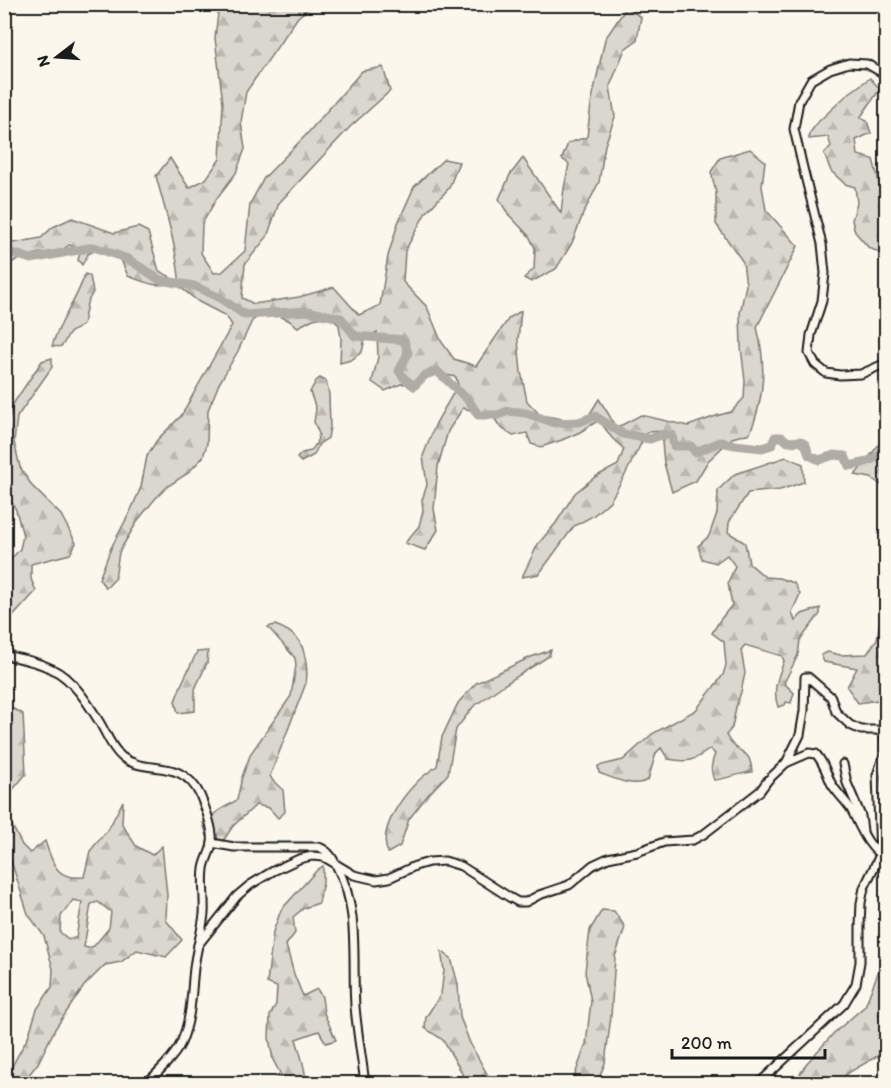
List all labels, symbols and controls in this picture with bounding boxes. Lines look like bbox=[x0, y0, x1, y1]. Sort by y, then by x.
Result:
north arrow bbox=[27, 27, 87, 87]
text: N bbox=[32, 53, 54, 69]
scale bar bbox=[672, 1022, 825, 1060]
text: 200 m bbox=[681, 1032, 732, 1054]

